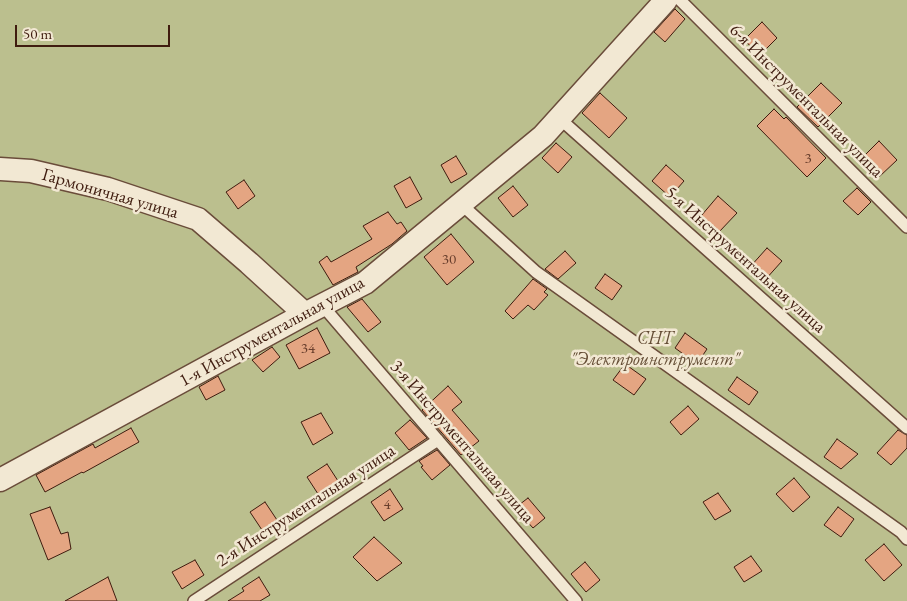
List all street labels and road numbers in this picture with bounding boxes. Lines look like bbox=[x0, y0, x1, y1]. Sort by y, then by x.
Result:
street label: 6-я Инструментальная улица bbox=[725, 20, 887, 182]
street label: Гармоничная улица bbox=[39, 164, 181, 224]
street label: 5-я Инструментальная улица bbox=[660, 182, 830, 338]
street label: 1-я Инструментальная улица bbox=[176, 272, 368, 392]
street label: 3-я Инструментальная улица bbox=[385, 356, 539, 528]
street label: 2-я Инструментальная улица bbox=[213, 440, 399, 572]

